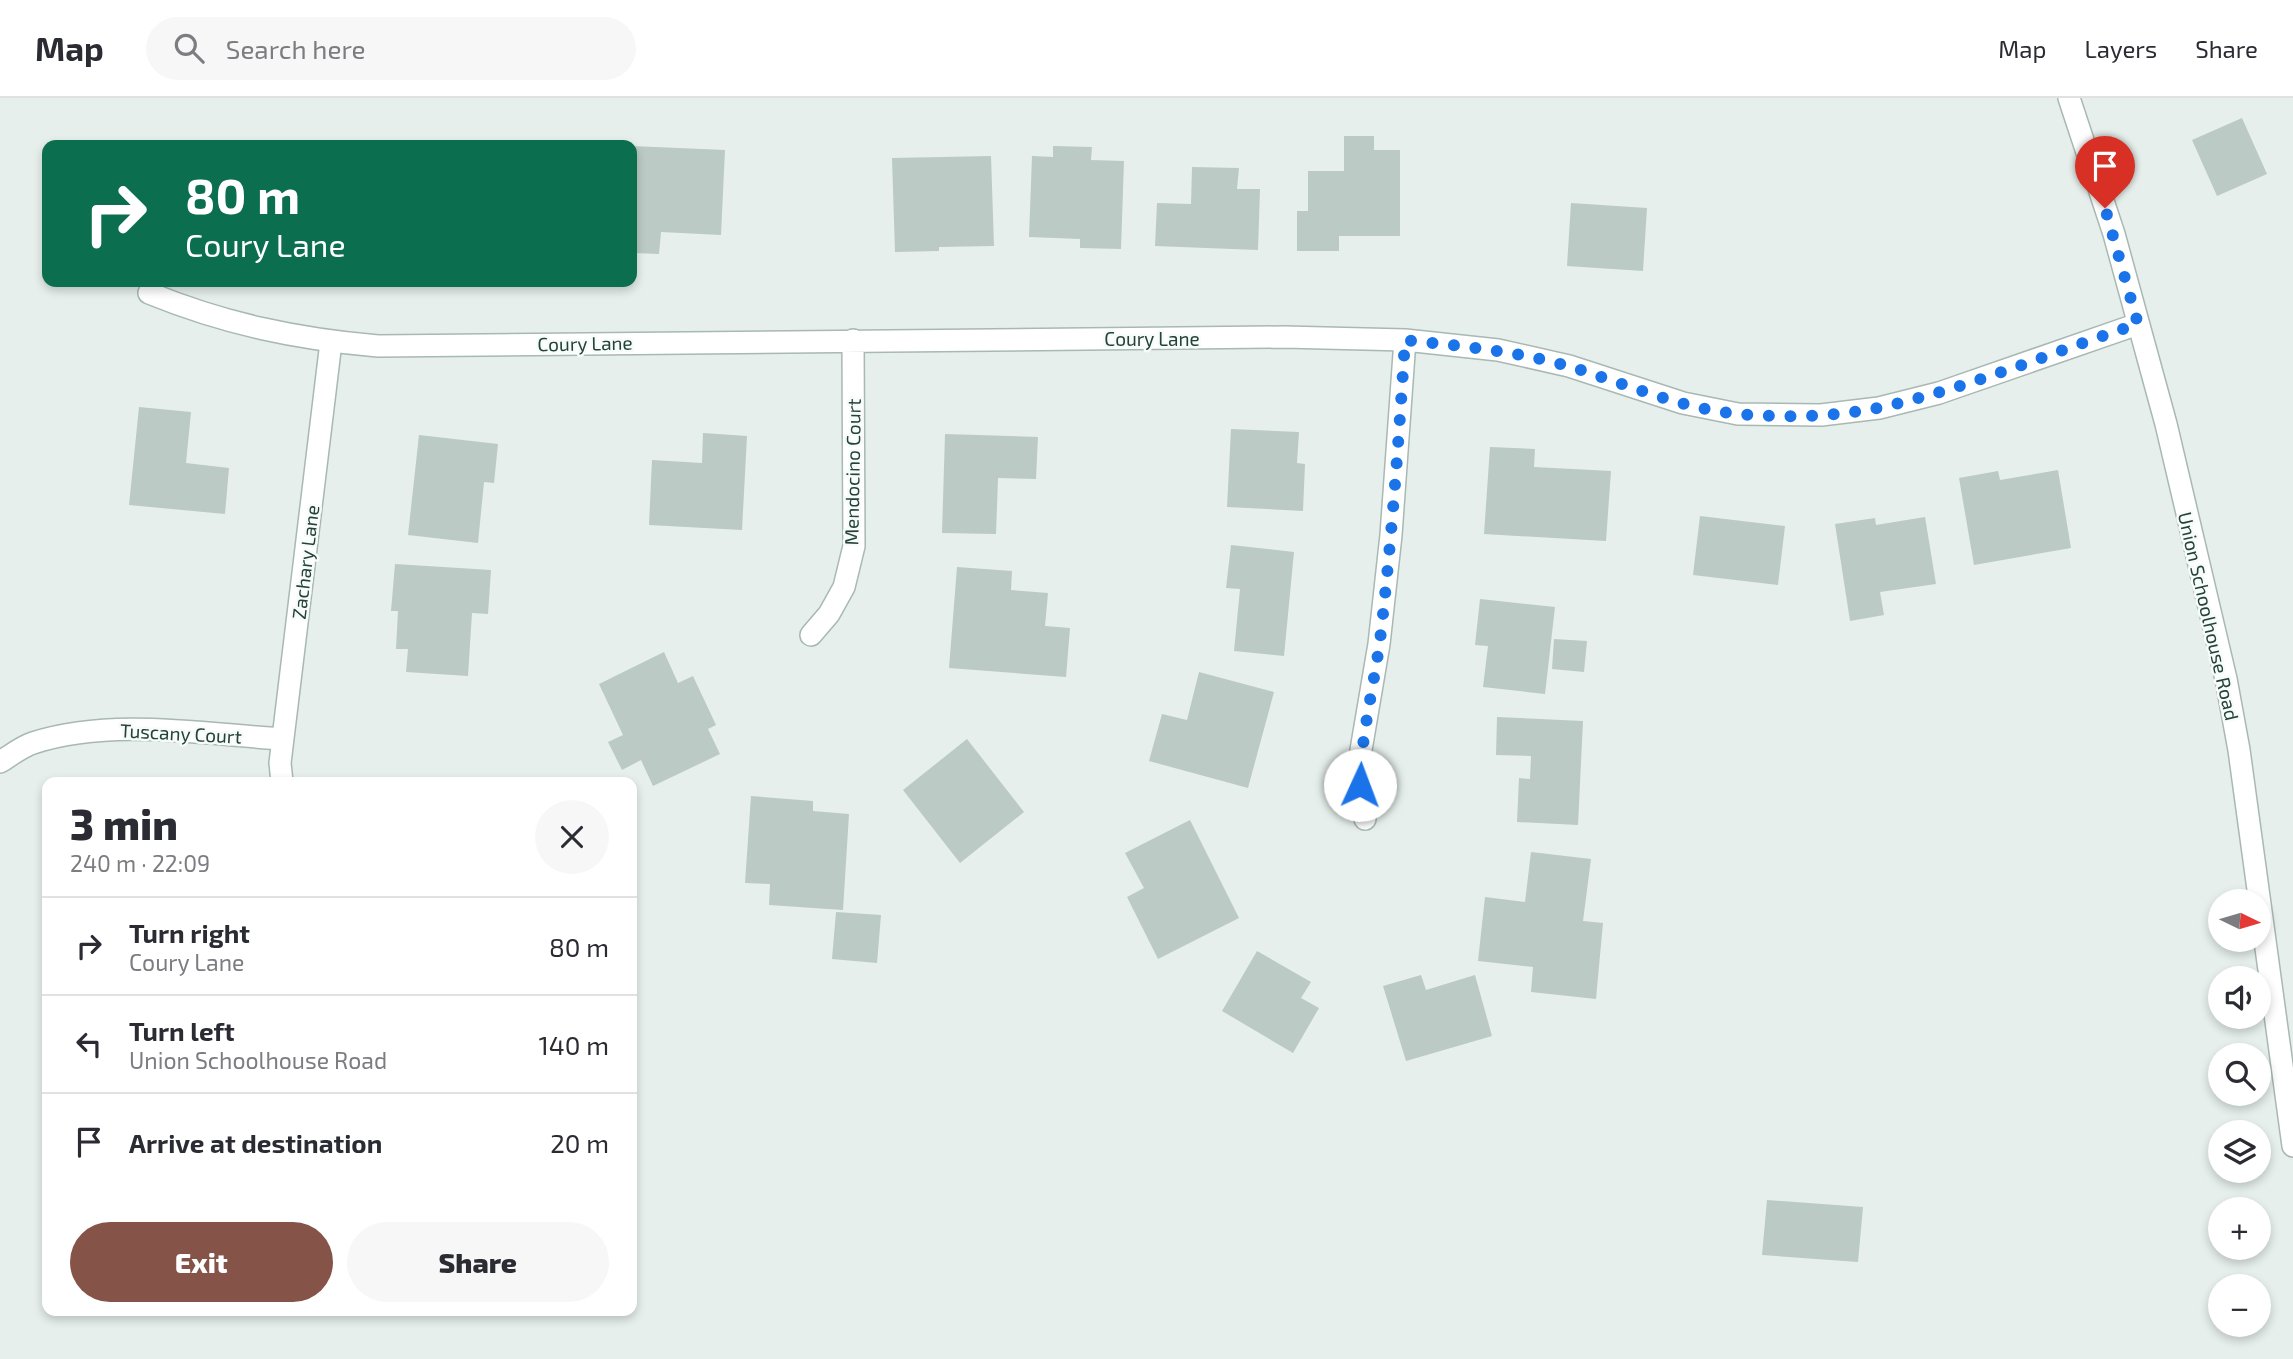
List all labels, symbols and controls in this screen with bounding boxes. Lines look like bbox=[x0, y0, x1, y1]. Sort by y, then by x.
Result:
search box bbox=[146, 17, 636, 80]
text: Map bbox=[35, 28, 104, 68]
icon: search bbox=[170, 29, 208, 67]
text: Search here bbox=[226, 33, 365, 64]
text: Map bbox=[1998, 34, 2046, 63]
text: Layers bbox=[2084, 34, 2157, 63]
text: Share bbox=[2195, 34, 2258, 63]
pin bbox=[2075, 136, 2135, 208]
icon: arrive bbox=[2086, 147, 2124, 185]
text: 80 m bbox=[185, 165, 300, 224]
icon: right bbox=[70, 168, 161, 259]
text: Coury Lane bbox=[185, 225, 346, 263]
street label: Coury Lane bbox=[1104, 327, 1200, 350]
street label: Coury Lane bbox=[537, 331, 633, 355]
street label: Mendocino Court bbox=[839, 398, 865, 546]
street label: Zachary Lane bbox=[287, 504, 323, 620]
street label: Union Schoolhouse Road bbox=[2174, 510, 2244, 722]
street label: Tuscany Court bbox=[120, 718, 242, 748]
position arrow bbox=[1323, 748, 1397, 822]
text: 3 min bbox=[70, 798, 178, 848]
button: close bbox=[535, 800, 609, 874]
text: 240 m · 22:09 bbox=[70, 849, 210, 877]
north arrow bbox=[2208, 889, 2272, 952]
map controls bbox=[2208, 889, 2271, 1337]
text: Turn right bbox=[129, 917, 250, 948]
icon: right bbox=[70, 927, 108, 965]
text: 80 m bbox=[549, 931, 609, 962]
text: Coury Lane bbox=[129, 948, 244, 976]
button: sound bbox=[2208, 966, 2271, 1029]
text: Turn left bbox=[129, 1015, 235, 1046]
icon: left bbox=[70, 1025, 108, 1063]
text: 140 m bbox=[538, 1029, 609, 1060]
button: search bbox=[2208, 1043, 2271, 1106]
text: Union Schoolhouse Road bbox=[129, 1046, 387, 1074]
button: layers bbox=[2208, 1120, 2271, 1183]
icon: arrive bbox=[70, 1123, 108, 1161]
text: Arrive at destination bbox=[129, 1127, 382, 1158]
text: 20 m bbox=[550, 1127, 609, 1158]
button: + bbox=[2208, 1197, 2271, 1260]
button: Exit bbox=[70, 1222, 333, 1302]
button: Share bbox=[347, 1222, 609, 1302]
button: − bbox=[2208, 1274, 2271, 1337]

